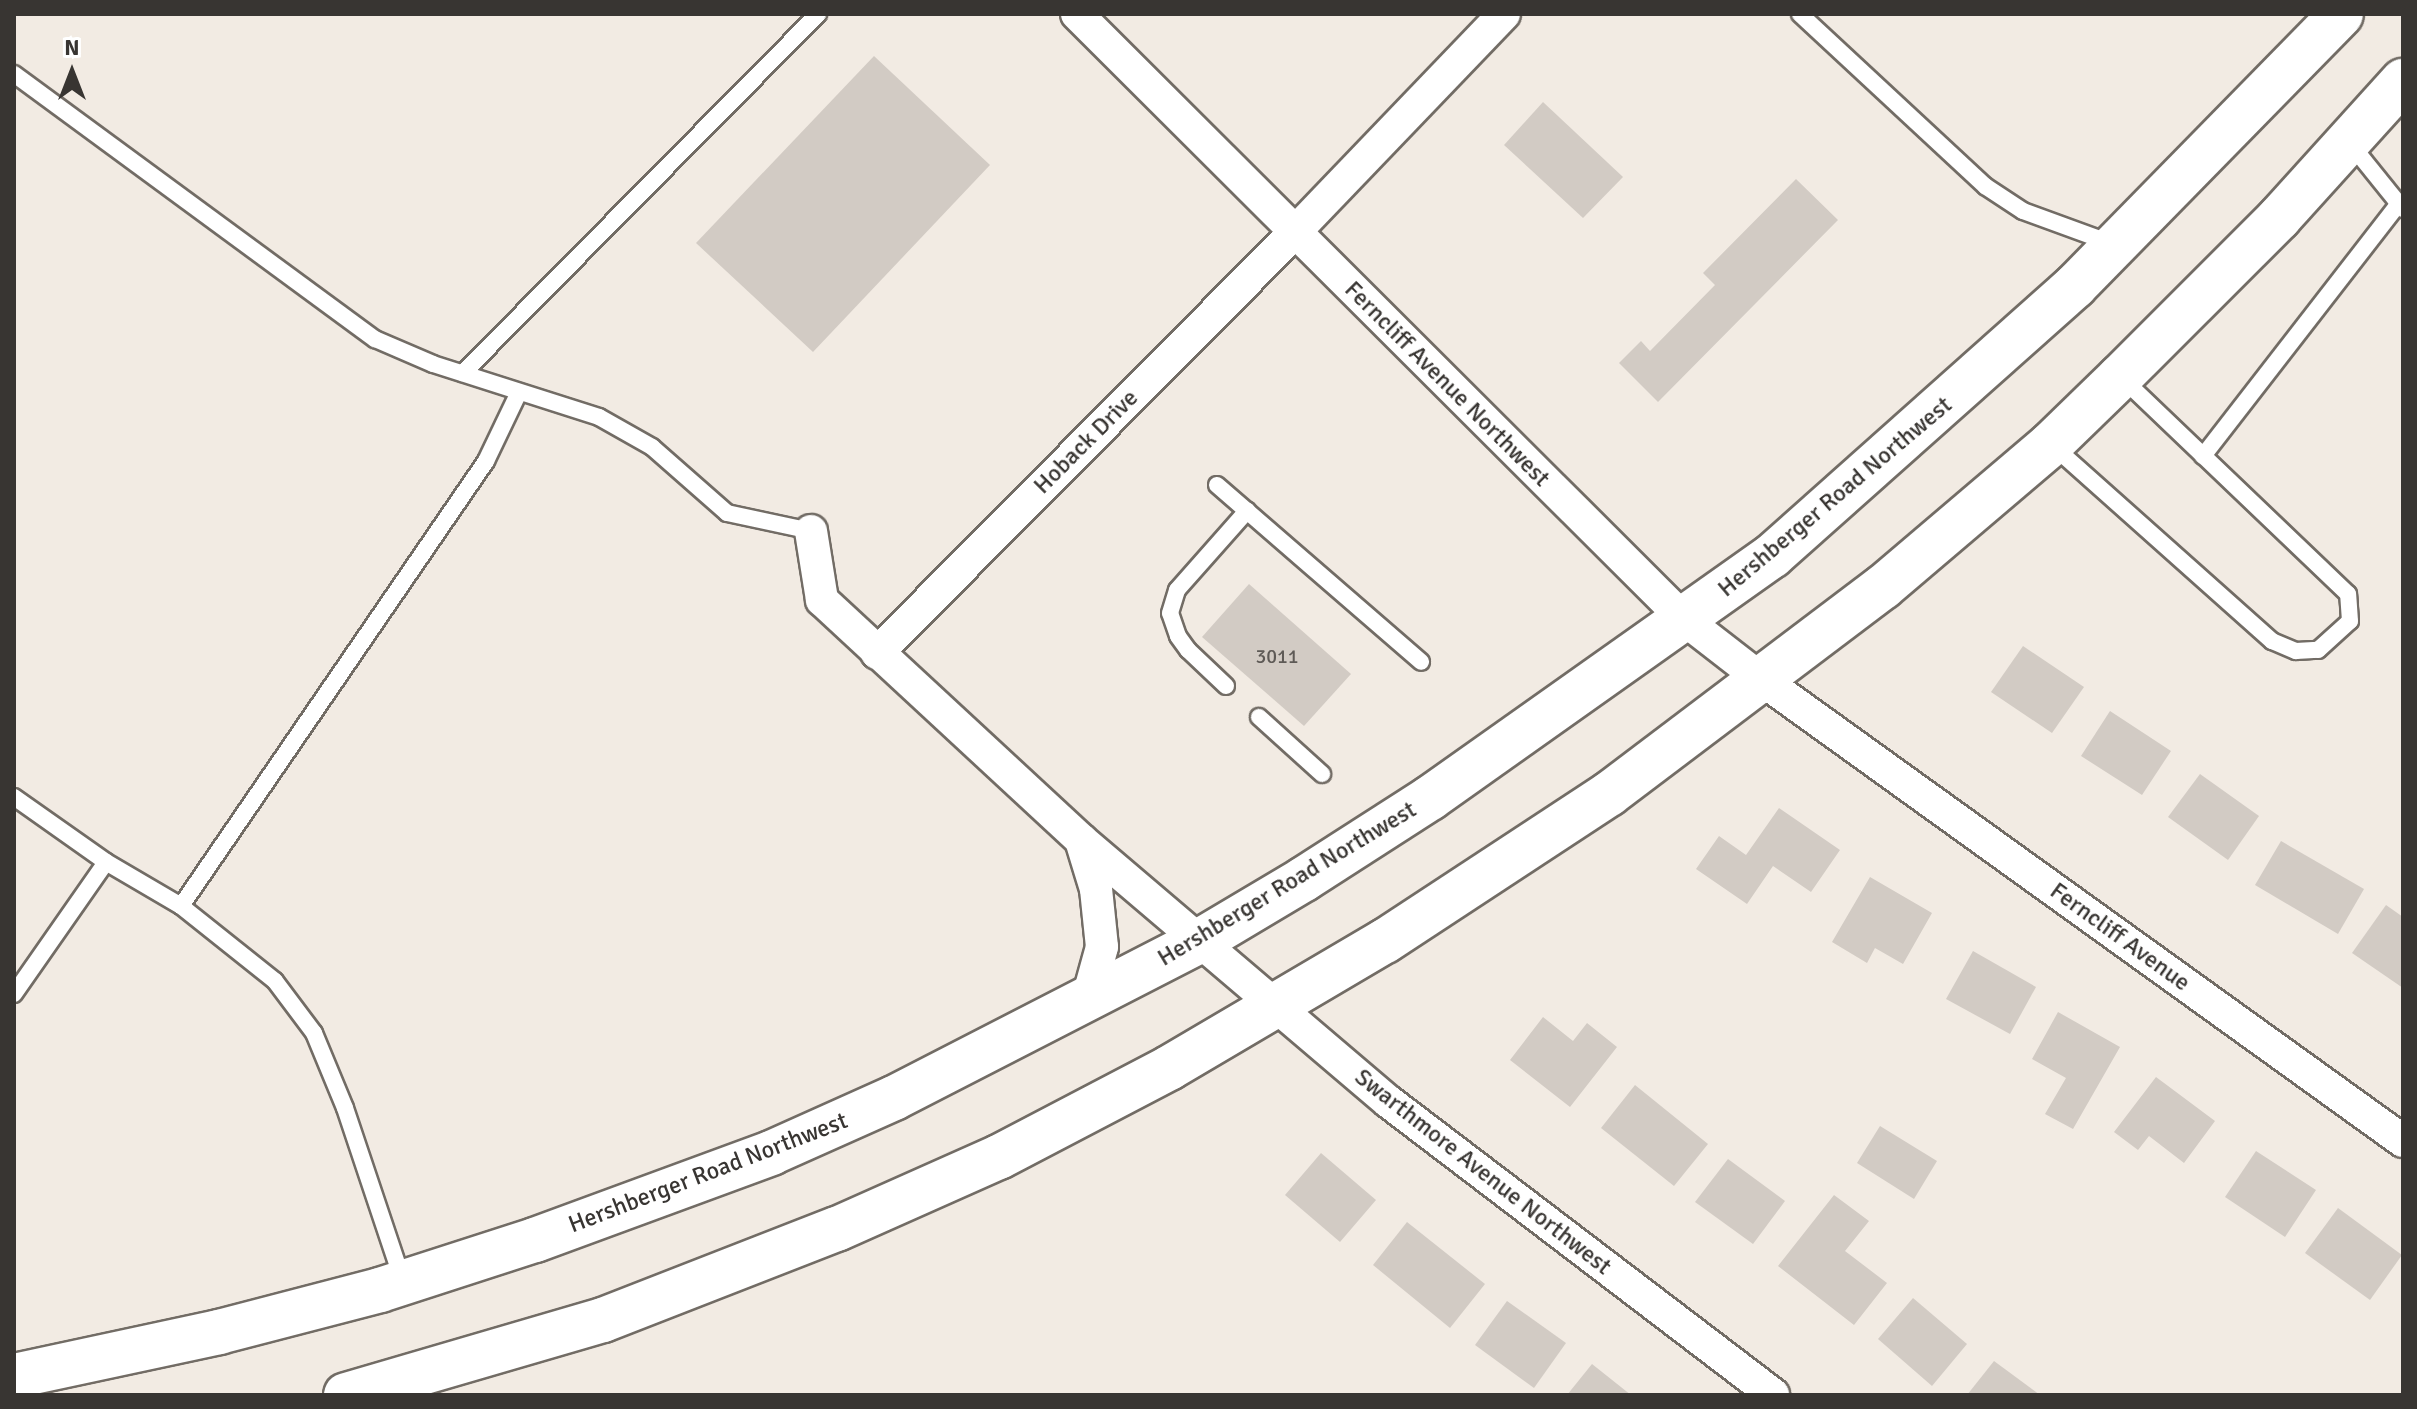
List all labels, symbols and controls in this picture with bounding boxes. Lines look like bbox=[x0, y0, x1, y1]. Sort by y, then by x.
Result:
north arrow bbox=[32, 32, 112, 112]
text: N bbox=[64, 34, 80, 61]
street label: Ferncliff Avenue Northwest bbox=[1338, 275, 1556, 493]
street label: Hoback Drive bbox=[1028, 384, 1144, 500]
street label: Hershberger Road Northwest bbox=[1712, 391, 1958, 603]
house number: 3011 bbox=[1255, 644, 1299, 668]
street label: Hershberger Road Northwest bbox=[1153, 795, 1421, 973]
street label: Ferncliff Avenue bbox=[2044, 877, 2196, 997]
street label: Swarthmore Avenue Northwest bbox=[1349, 1063, 1617, 1281]
street label: Hershberger Road Northwest bbox=[564, 1106, 852, 1240]

